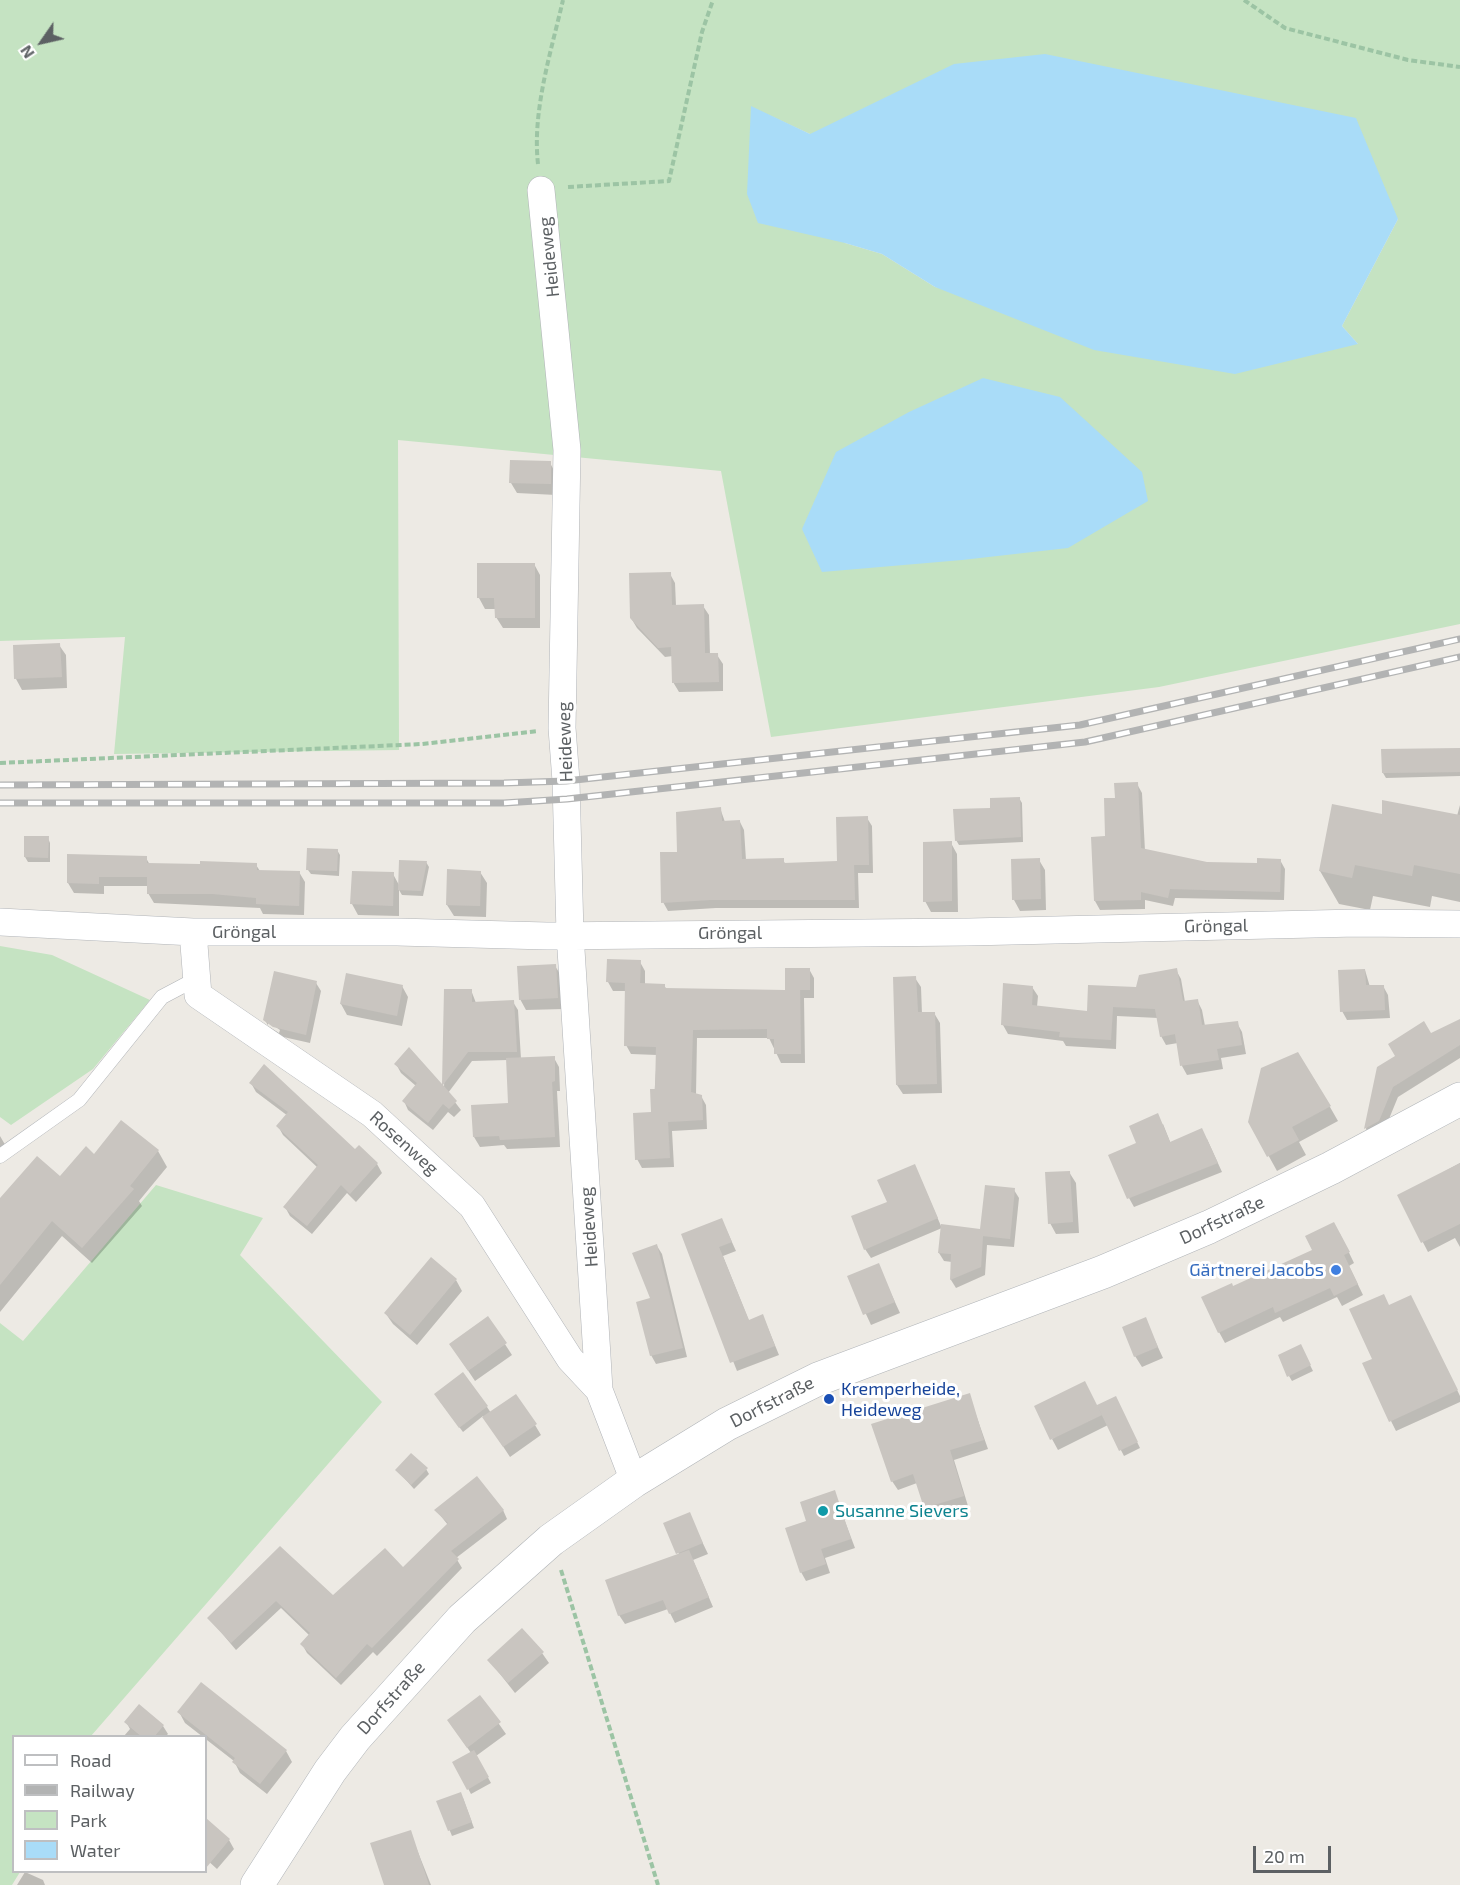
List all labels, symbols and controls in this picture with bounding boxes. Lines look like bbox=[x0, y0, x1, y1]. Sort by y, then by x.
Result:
north arrow bbox=[12, 12, 72, 72]
text: N bbox=[16, 42, 38, 62]
street label: Heideweg bbox=[534, 216, 564, 298]
street label: Heideweg bbox=[553, 701, 577, 783]
street label: Gröngal bbox=[1184, 915, 1248, 937]
street label: Gröngal bbox=[212, 921, 276, 943]
street label: Gröngal bbox=[698, 922, 762, 944]
street label: Rosenweg bbox=[365, 1107, 443, 1179]
street label: Heideweg bbox=[575, 1186, 603, 1268]
street label: Dorfstraße bbox=[1176, 1191, 1268, 1249]
place label: Gärtnerei Jacobs bbox=[1189, 1259, 1324, 1281]
marker: Gärtnerei Jacobs bbox=[1329, 1263, 1343, 1277]
street label: Dorfstraße bbox=[726, 1372, 818, 1432]
place label: Kremperheide, Heideweg bbox=[841, 1378, 960, 1420]
marker: Kremperheide, Heideweg bbox=[822, 1392, 836, 1406]
place label: Susanne Sievers bbox=[835, 1500, 969, 1522]
marker: Susanne Sievers bbox=[816, 1504, 830, 1518]
street label: Dorfstraße bbox=[352, 1657, 430, 1739]
legend bbox=[12, 1735, 207, 1873]
text: Road bbox=[70, 1749, 111, 1771]
text: Railway bbox=[70, 1779, 135, 1801]
text: Park bbox=[70, 1809, 107, 1831]
scale bar bbox=[1256, 1834, 1334, 1872]
text: Water bbox=[70, 1839, 120, 1861]
text: 20 m bbox=[1264, 1845, 1305, 1867]

